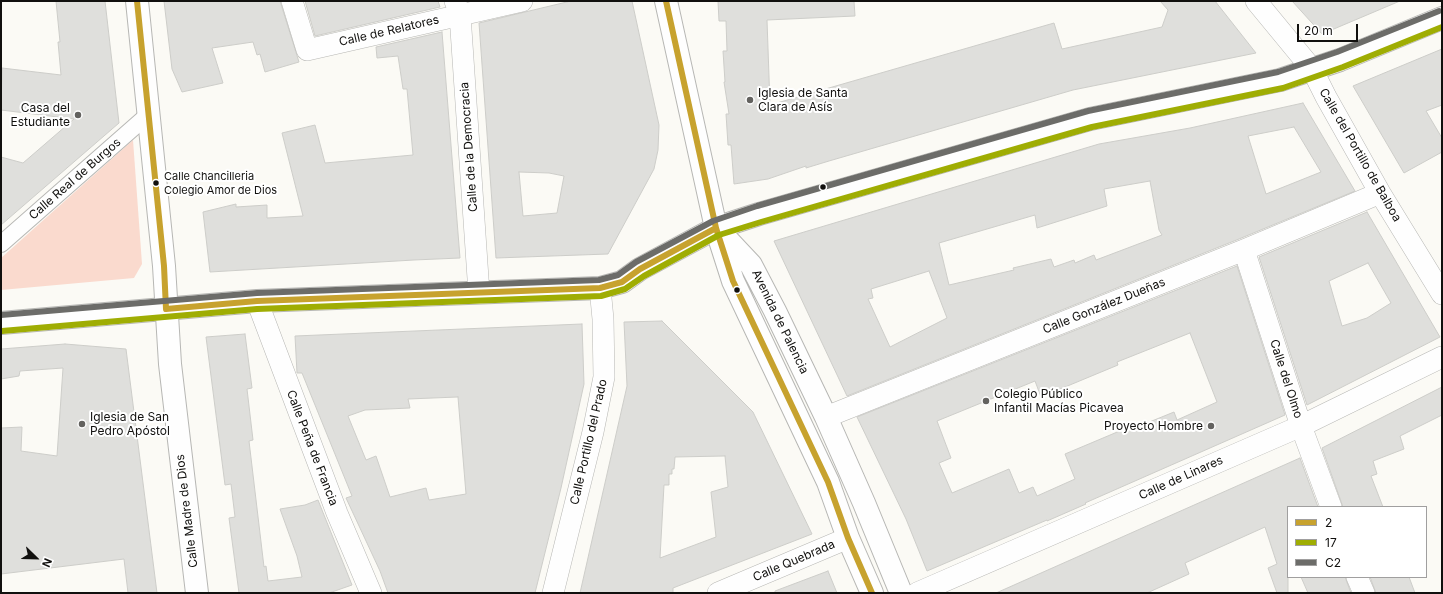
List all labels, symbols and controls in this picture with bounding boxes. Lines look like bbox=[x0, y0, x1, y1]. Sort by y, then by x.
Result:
street label: Calle de Relatores bbox=[338, 12, 440, 50]
scale bar bbox=[1299, 16, 1360, 42]
text: 20 m bbox=[1304, 23, 1333, 38]
street label: Calle de la Democracia bbox=[457, 81, 481, 213]
place label: Iglesia de Santa Clara de Asís bbox=[758, 86, 848, 114]
street label: Calle del Portillo de Balboa bbox=[1316, 86, 1404, 224]
marker: Iglesia de Santa Clara de Asís bbox=[745, 95, 755, 105]
place label: Casa del Estudiante bbox=[11, 101, 70, 129]
marker: Casa del Estudiante bbox=[73, 110, 83, 120]
street label: Calle Real de Burgos bbox=[26, 135, 124, 223]
place label: Calle Chancilleria Colegio Amor de Dios bbox=[164, 170, 277, 196]
marker: Calle Chancilleria Colegio Amor de Dios bbox=[151, 178, 161, 188]
unlabelled marker bbox=[818, 182, 828, 192]
street label: Avenida de Palencia bbox=[749, 268, 811, 376]
street label: Calle González Dueñas bbox=[1041, 275, 1167, 337]
unlabelled marker bbox=[732, 285, 742, 295]
street label: Calle del Olmo bbox=[1266, 338, 1306, 420]
street label: Calle Portillo del Prado bbox=[568, 378, 610, 506]
place label: Colegio Público Infantil Macías Picavea bbox=[994, 387, 1124, 415]
street label: Calle Peña de Francia bbox=[283, 388, 341, 508]
marker: Colegio Público Infantil Macías Picavea bbox=[981, 396, 991, 406]
place label: Iglesia de San Pedro Apóstol bbox=[90, 410, 170, 438]
marker: Iglesia de San Pedro Apóstol bbox=[77, 419, 87, 429]
place label: Proyecto Hombre bbox=[1104, 419, 1203, 433]
marker: Proyecto Hombre bbox=[1206, 421, 1216, 431]
street label: Calle Madre de Dios bbox=[173, 453, 201, 569]
street label: Calle de Linares bbox=[1137, 453, 1225, 503]
legend bbox=[1287, 506, 1427, 578]
text: 2 bbox=[1325, 515, 1332, 530]
text: 17 bbox=[1325, 535, 1337, 550]
street label: Calle Quebrada bbox=[751, 537, 837, 585]
north arrow bbox=[16, 538, 56, 578]
text: C2 bbox=[1325, 555, 1341, 570]
text: N bbox=[39, 556, 55, 569]

